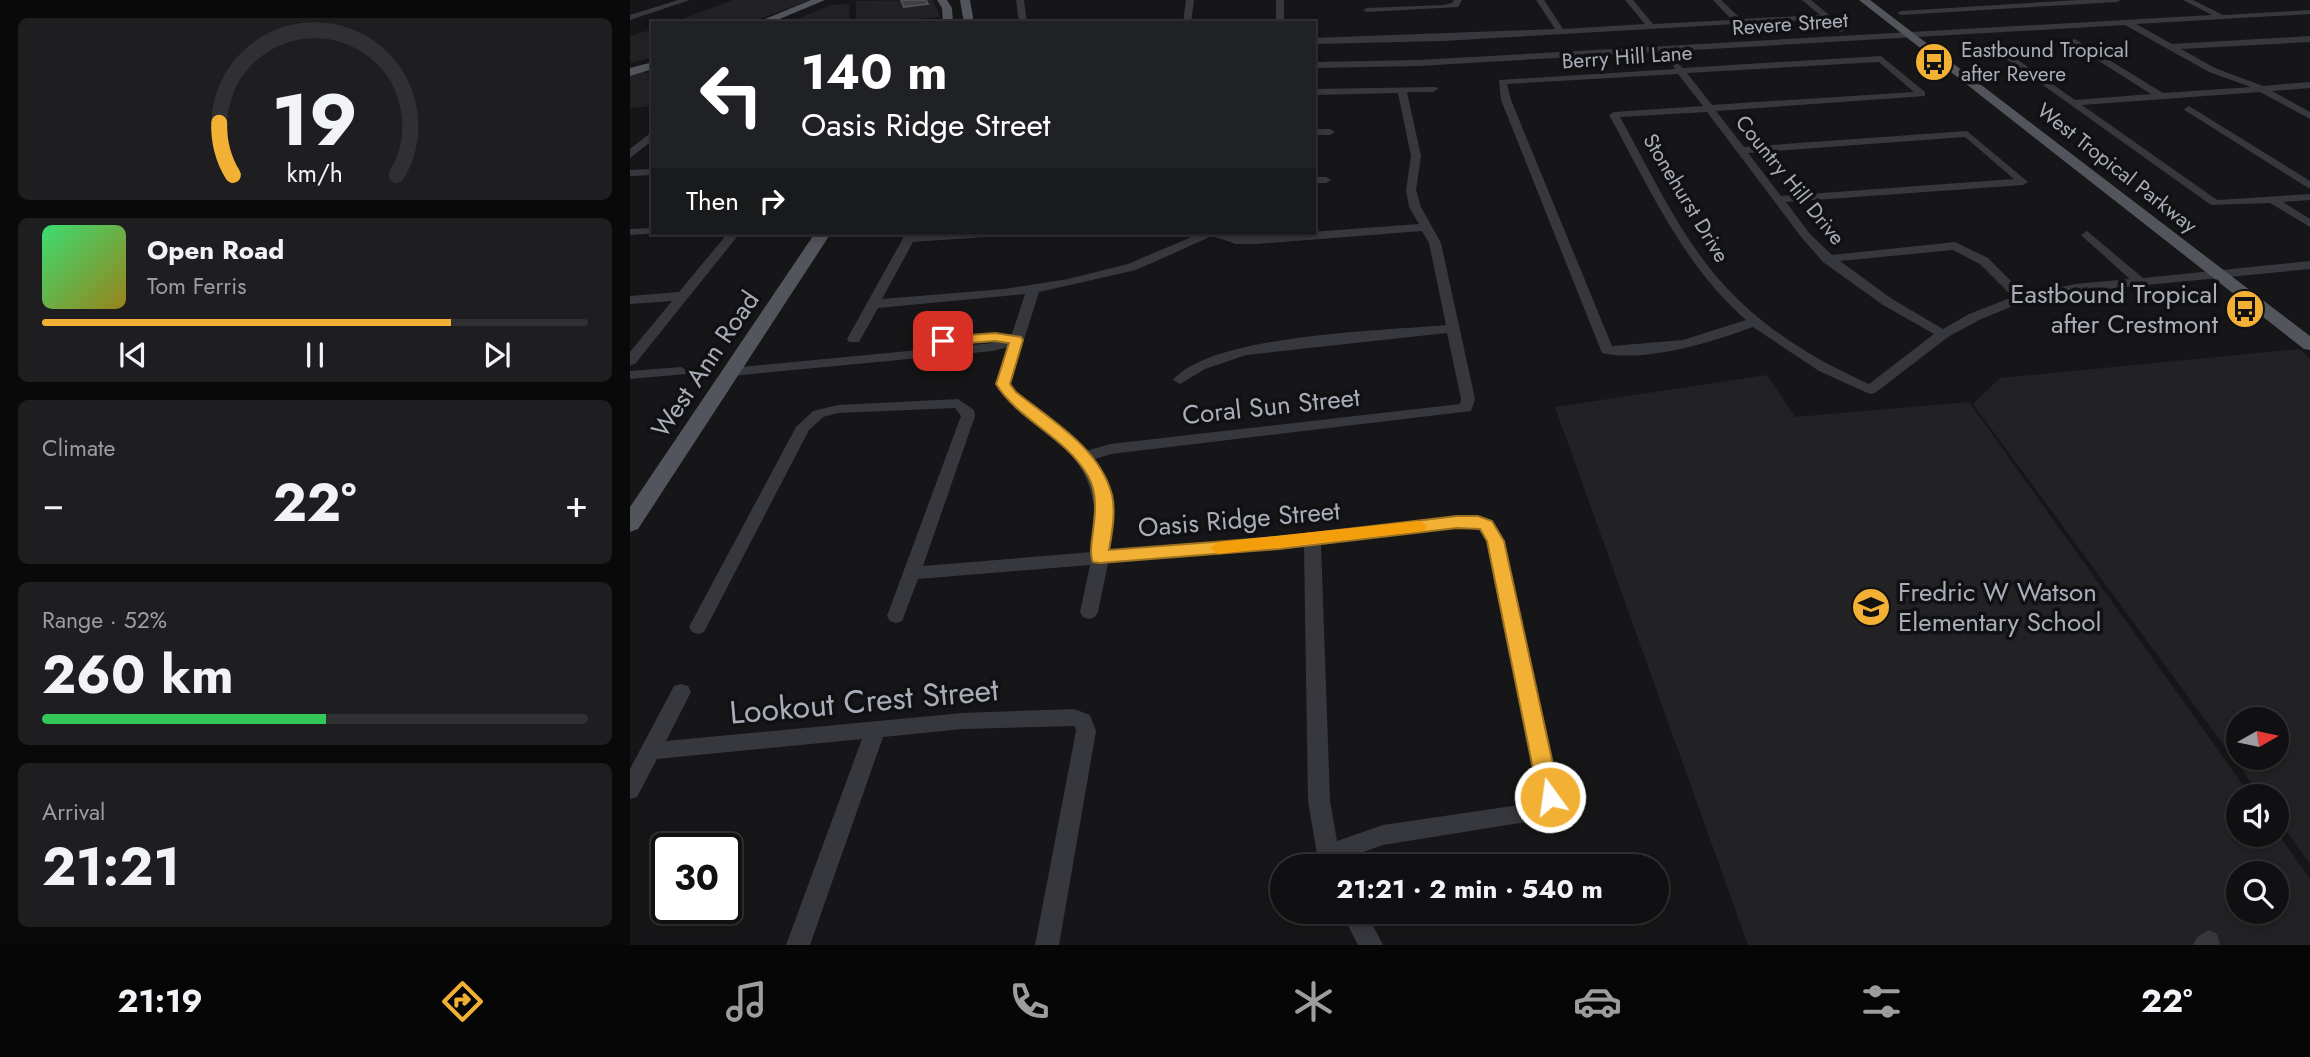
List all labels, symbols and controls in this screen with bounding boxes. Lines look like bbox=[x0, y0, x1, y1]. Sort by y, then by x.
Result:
street label: Revere Street bbox=[1731, 5, 1849, 43]
place label: Eastbound Tropical after Revere bbox=[1961, 35, 2129, 89]
text: 140 m bbox=[801, 37, 947, 107]
street label: Berry Hill Lane bbox=[1561, 37, 1694, 77]
bus stop icon: Eastbound Tropical after Revere bbox=[1913, 41, 1955, 83]
icon: left bbox=[686, 49, 777, 140]
text: 19 bbox=[272, 67, 358, 172]
street label: West Tropical Parkway bbox=[2030, 96, 2204, 241]
text: Oasis Ridge Street bbox=[801, 102, 1051, 148]
street label: Country Hill Drive bbox=[1728, 109, 1852, 252]
street label: Stonehurst Drive bbox=[1636, 128, 1736, 268]
text: km/h bbox=[287, 155, 343, 191]
text: Then bbox=[686, 182, 739, 220]
icon: right bbox=[753, 182, 791, 220]
text: Open Road bbox=[147, 231, 284, 269]
text: Tom Ferris bbox=[147, 269, 246, 303]
place label: Eastbound Tropical after Crestmont bbox=[2010, 275, 2219, 343]
street label: West Ann Road bbox=[642, 283, 768, 445]
bus stop icon: Eastbound Tropical after Crestmont bbox=[2224, 288, 2266, 330]
pin bbox=[913, 311, 973, 371]
icon: arrive bbox=[924, 322, 962, 360]
icon: previous bbox=[114, 336, 152, 374]
icon: pause bbox=[296, 336, 334, 374]
icon: next bbox=[478, 336, 516, 374]
street label: Coral Sun Street bbox=[1180, 378, 1363, 434]
text: Climate bbox=[42, 431, 115, 465]
text: 22° bbox=[273, 465, 356, 541]
text: − bbox=[42, 476, 64, 531]
text: + bbox=[565, 476, 588, 531]
street label: Oasis Ridge Street bbox=[1136, 491, 1342, 547]
place label: Fredric W Watson Elementary School bbox=[1898, 573, 2101, 641]
school or university icon: Fredric W Watson Elementary School bbox=[1850, 586, 1892, 628]
text: Range · 52% bbox=[42, 603, 167, 637]
text: 260 km bbox=[42, 637, 234, 713]
street label: Lookout Crest Street bbox=[728, 666, 1001, 736]
north arrow bbox=[2226, 707, 2289, 770]
map controls bbox=[2226, 707, 2289, 924]
position arrow bbox=[1513, 760, 1587, 834]
button: sound bbox=[2226, 784, 2289, 847]
text: Arrival bbox=[42, 795, 105, 829]
text: 21:21 bbox=[42, 829, 180, 905]
speed limit sign: 30 bbox=[651, 833, 742, 924]
button: search bbox=[2226, 861, 2289, 924]
text: 21:21 · 2 min · 540 m bbox=[1336, 870, 1603, 908]
icon: directions bbox=[438, 977, 487, 1026]
icon: music bbox=[722, 977, 771, 1026]
icon: phone bbox=[1005, 977, 1054, 1026]
icon: climate bbox=[1289, 977, 1338, 1026]
icon: car bbox=[1573, 977, 1622, 1026]
icon: filters bbox=[1857, 977, 1906, 1026]
text: 21:19 bbox=[117, 978, 203, 1024]
text: 22° bbox=[2141, 978, 2192, 1024]

